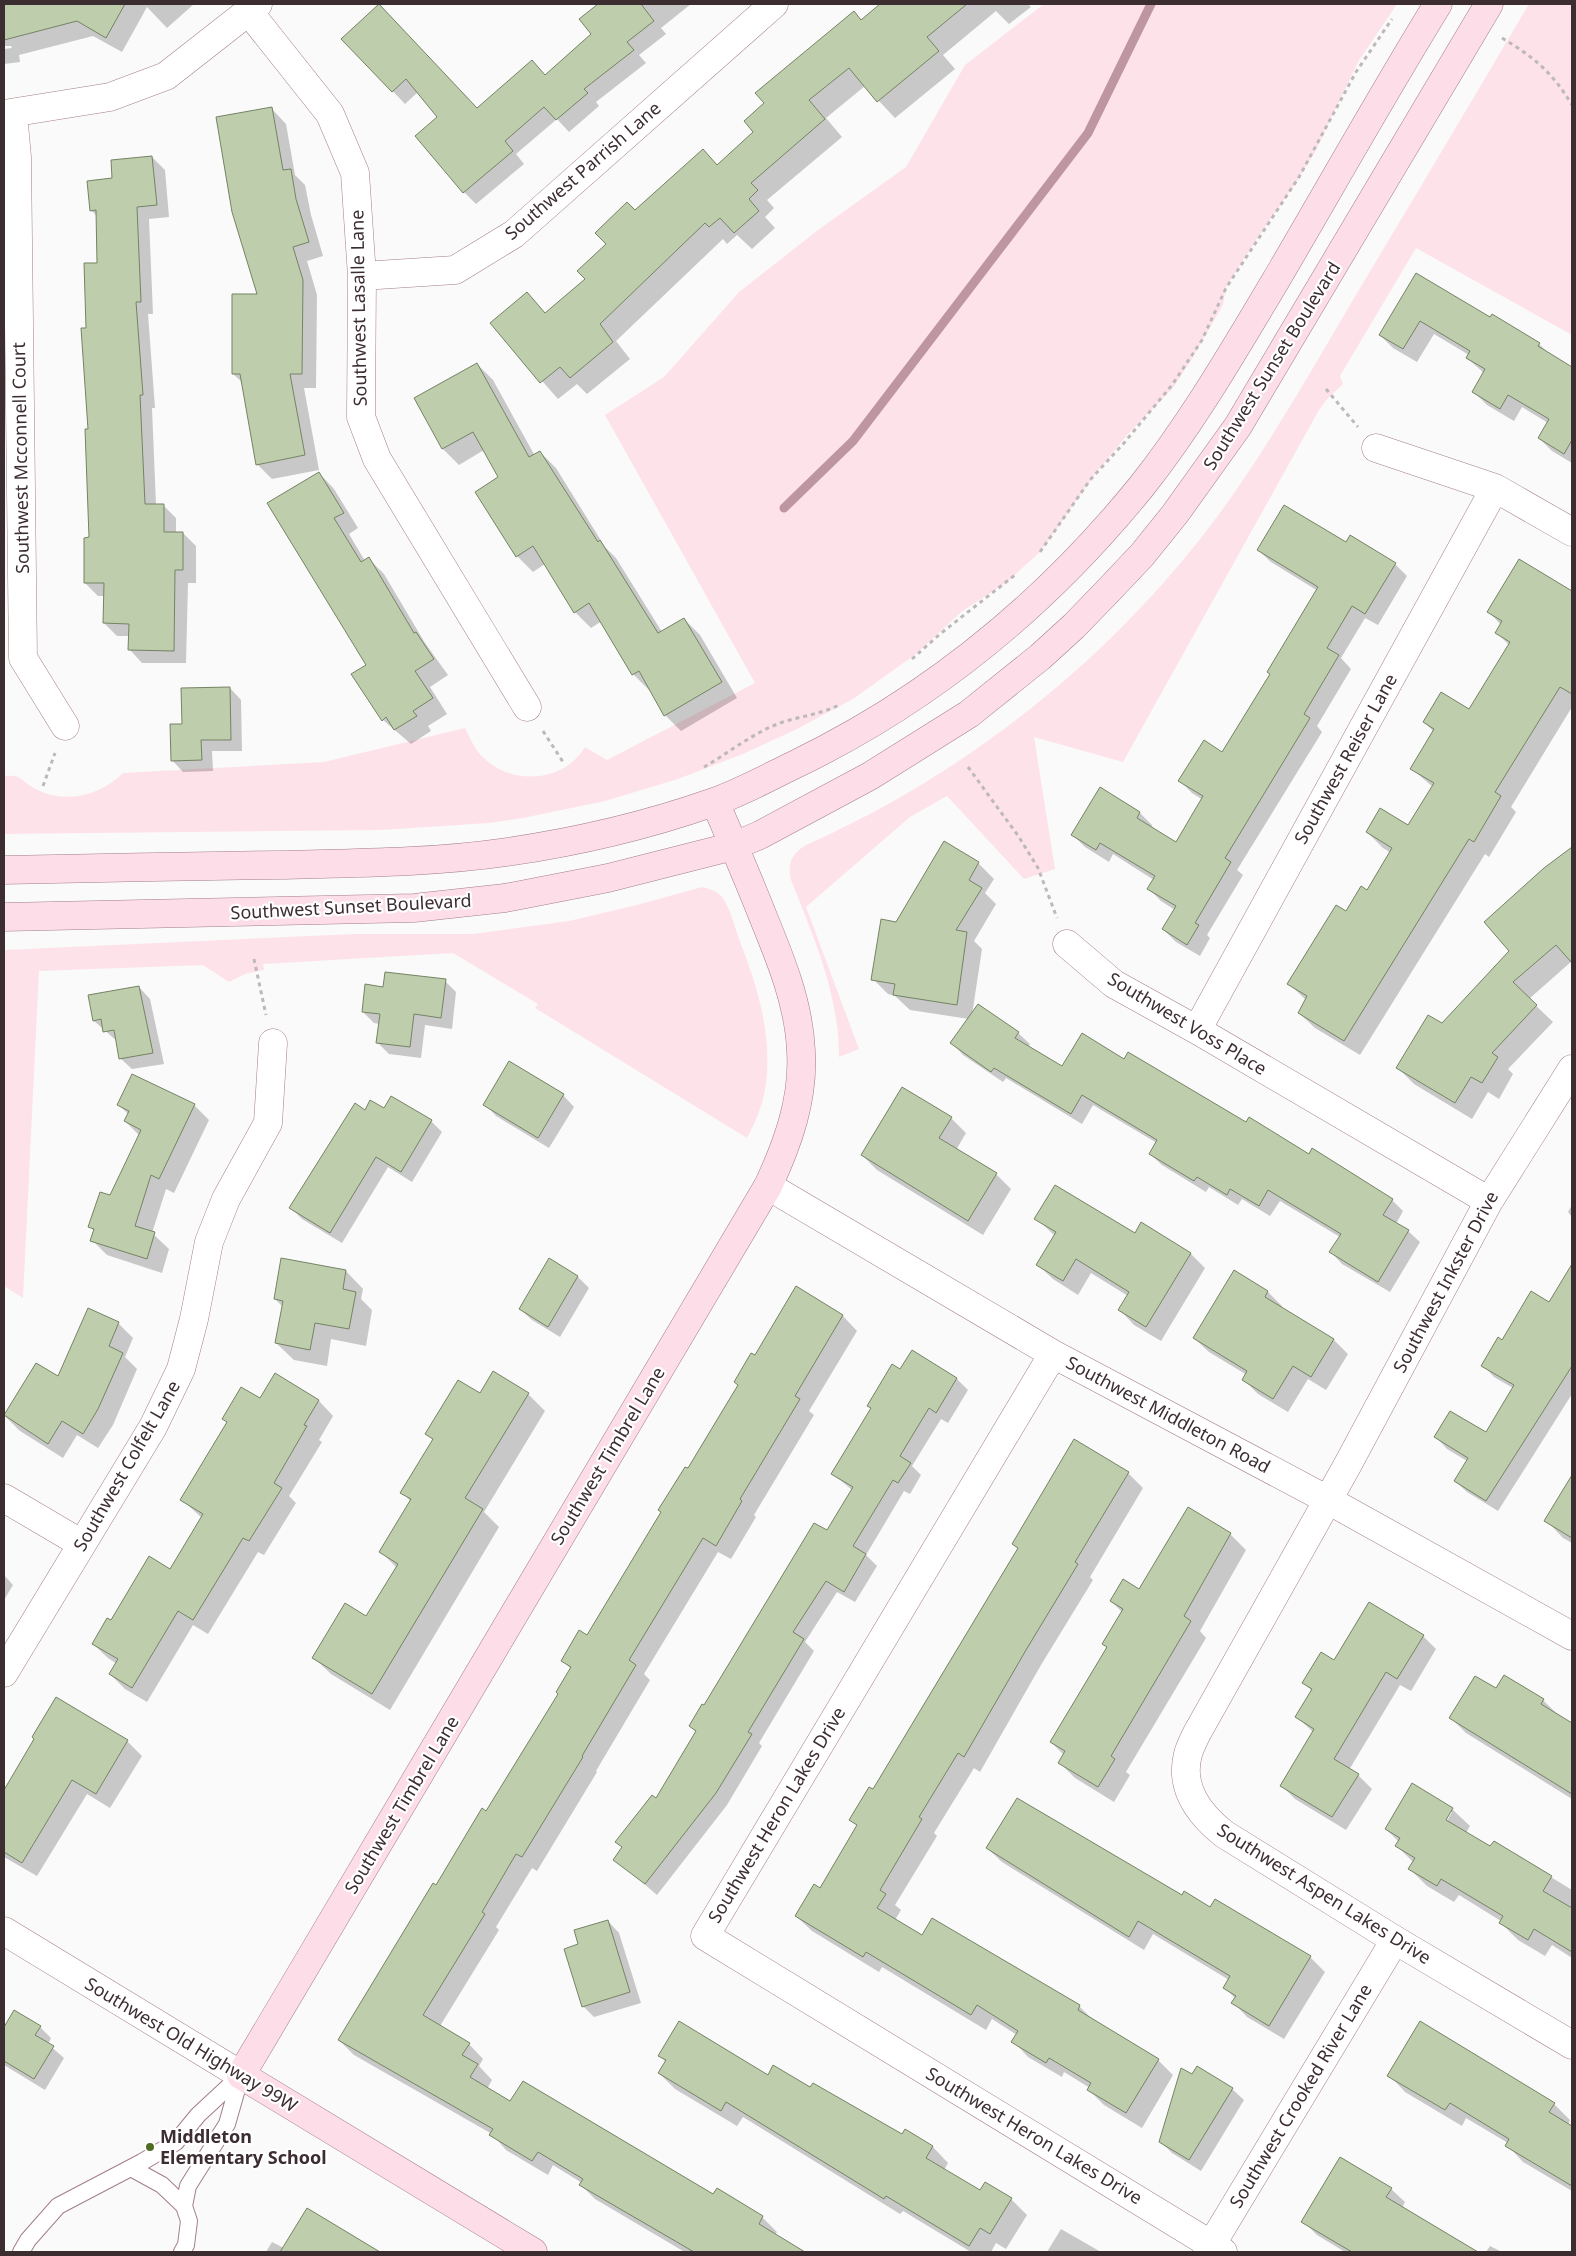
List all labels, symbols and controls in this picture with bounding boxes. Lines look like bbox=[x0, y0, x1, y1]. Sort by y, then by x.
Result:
street label: Southwest Parrish Lane bbox=[499, 96, 665, 245]
street label: Southwest Lasalle Lane bbox=[344, 209, 372, 407]
street label: Southwest Sunset Boulevard bbox=[1197, 257, 1345, 474]
street label: Southwest Mcconnell Court bbox=[6, 341, 34, 574]
street label: Southwest Reiser Lane bbox=[1288, 669, 1402, 848]
street label: Southwest Sunset Boulevard bbox=[230, 888, 472, 924]
street label: Southwest Voss Place bbox=[1104, 966, 1271, 1080]
street label: Southwest Inkster Drive bbox=[1387, 1187, 1503, 1377]
street label: Southwest Middleton Road bbox=[1062, 1350, 1275, 1478]
street label: Southwest Timbrel Lane bbox=[544, 1362, 670, 1549]
street label: Southwest Colfelt Lane bbox=[67, 1376, 185, 1555]
street label: Southwest Heron Lakes Drive bbox=[702, 1702, 850, 1927]
street label: Southwest Timbrel Lane bbox=[338, 1711, 464, 1898]
street label: Southwest Aspen Lakes Drive bbox=[1213, 1817, 1436, 1969]
street label: Southwest Old Highway 99W bbox=[81, 1971, 302, 2117]
street label: Southwest Crooked River Lane bbox=[1224, 1979, 1377, 2212]
street label: Southwest Heron Lakes Drive bbox=[922, 2061, 1147, 2209]
place label: Middleton Elementary School bbox=[160, 2124, 327, 2169]
marker: Middleton Elementary School bbox=[144, 2141, 156, 2153]

